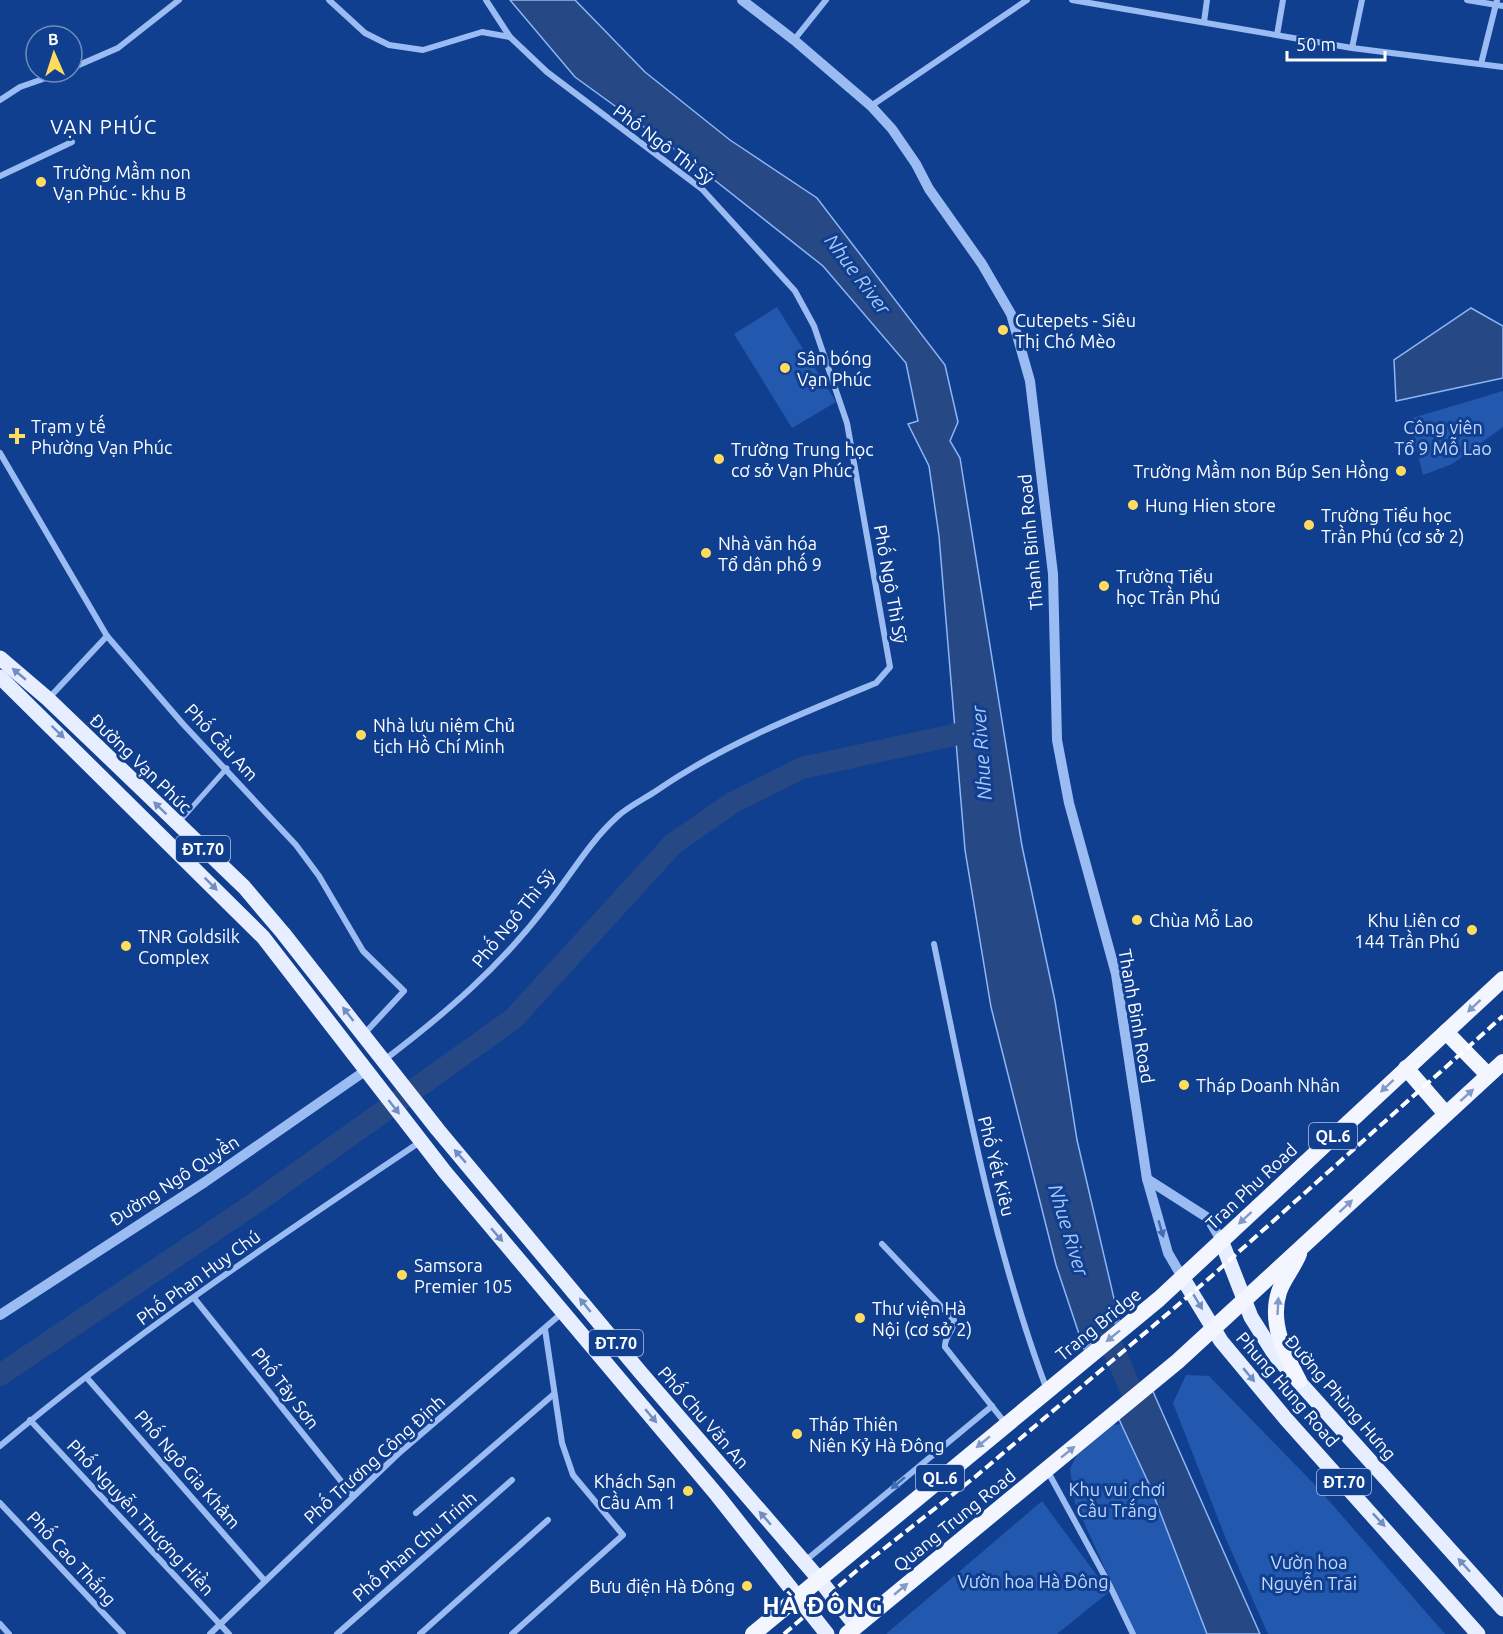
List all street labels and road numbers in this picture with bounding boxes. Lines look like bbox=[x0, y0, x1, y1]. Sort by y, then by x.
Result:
street label: Phố Ngô Thì Sỹ bbox=[610, 98, 720, 188]
street label: Thanh Binh Road bbox=[1014, 473, 1046, 611]
street label: Phố Ngô Thì Sỹ bbox=[871, 523, 914, 645]
street label: Phố Cầu Am bbox=[181, 698, 264, 785]
street label: Đường Vạn Phúc bbox=[86, 709, 196, 817]
road number: ĐT.70 bbox=[176, 836, 230, 862]
street label: Phố Ngô Thì Sỹ bbox=[466, 863, 559, 971]
street label: Thanh Binh Road bbox=[1115, 947, 1159, 1085]
street label: Phố Yết Kiêu bbox=[975, 1113, 1021, 1218]
road number: QL.6 bbox=[1309, 1123, 1357, 1149]
street label: Đường Ngô Quyền bbox=[104, 1129, 243, 1230]
street label: Tran Phu Road bbox=[1201, 1139, 1301, 1233]
street label: Phố Phan Huy Chú bbox=[131, 1224, 264, 1328]
street label: Trang Bridge bbox=[1051, 1284, 1145, 1364]
street label: Phung Hung Road bbox=[1233, 1328, 1343, 1450]
road number: ĐT.70 bbox=[589, 1330, 643, 1356]
street label: Đường Phùng Hưng bbox=[1281, 1331, 1401, 1463]
street label: Phố Tây Sơn bbox=[248, 1342, 326, 1433]
street label: Phố Chu Văn An bbox=[654, 1360, 755, 1472]
street label: Phố Trương Công Định bbox=[298, 1389, 448, 1527]
street label: Phố Ngô Gia Khảm bbox=[131, 1404, 247, 1532]
street label: Phố Nguyễn Thượng Hiền bbox=[64, 1433, 220, 1599]
street label: Quang Trung Road bbox=[889, 1465, 1020, 1576]
road number: QL.6 bbox=[916, 1465, 964, 1491]
road number: ĐT.70 bbox=[1317, 1469, 1371, 1495]
street label: Phố Phan Chu Trinh bbox=[347, 1485, 480, 1605]
street label: Phố Cao Thắng bbox=[23, 1505, 122, 1609]

